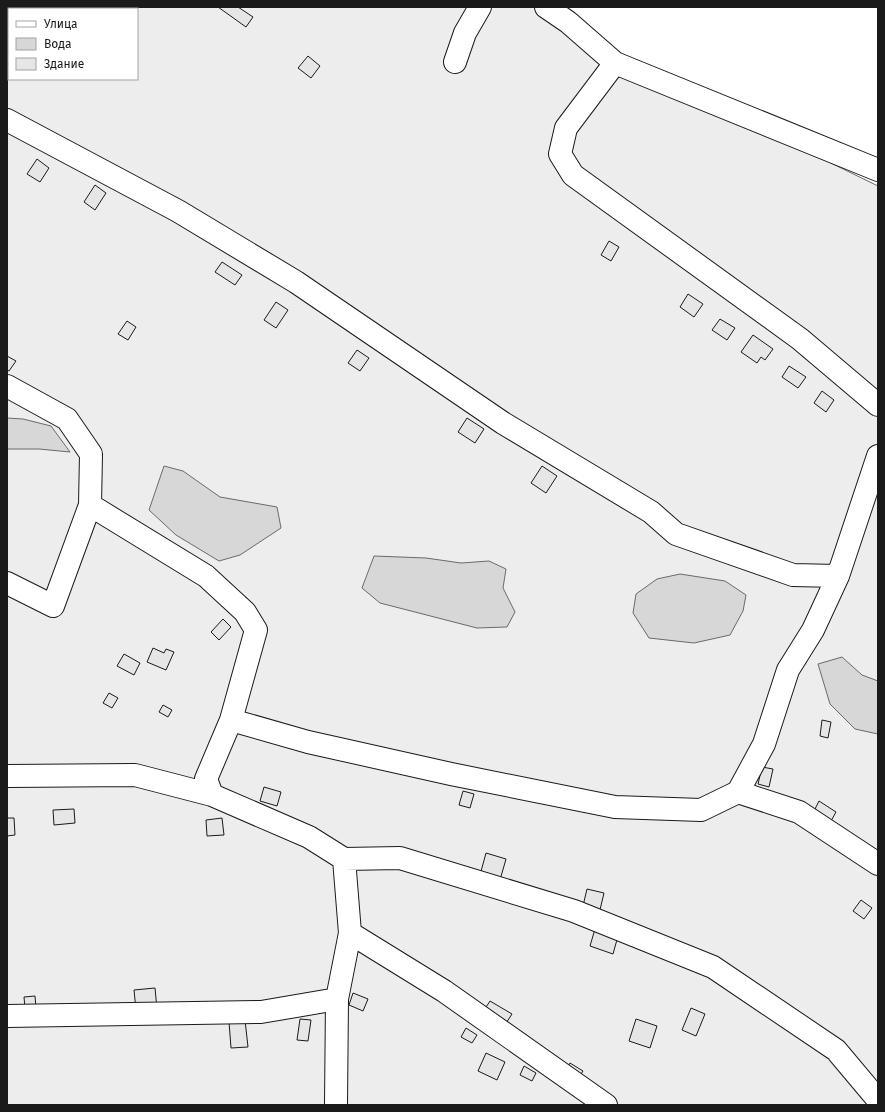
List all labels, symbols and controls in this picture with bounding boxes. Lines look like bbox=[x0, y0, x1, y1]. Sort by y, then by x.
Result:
legend bbox=[8, 8, 138, 80]
text: Улица bbox=[44, 17, 78, 31]
text: Вода bbox=[44, 37, 71, 51]
text: Здание bbox=[44, 57, 84, 71]

